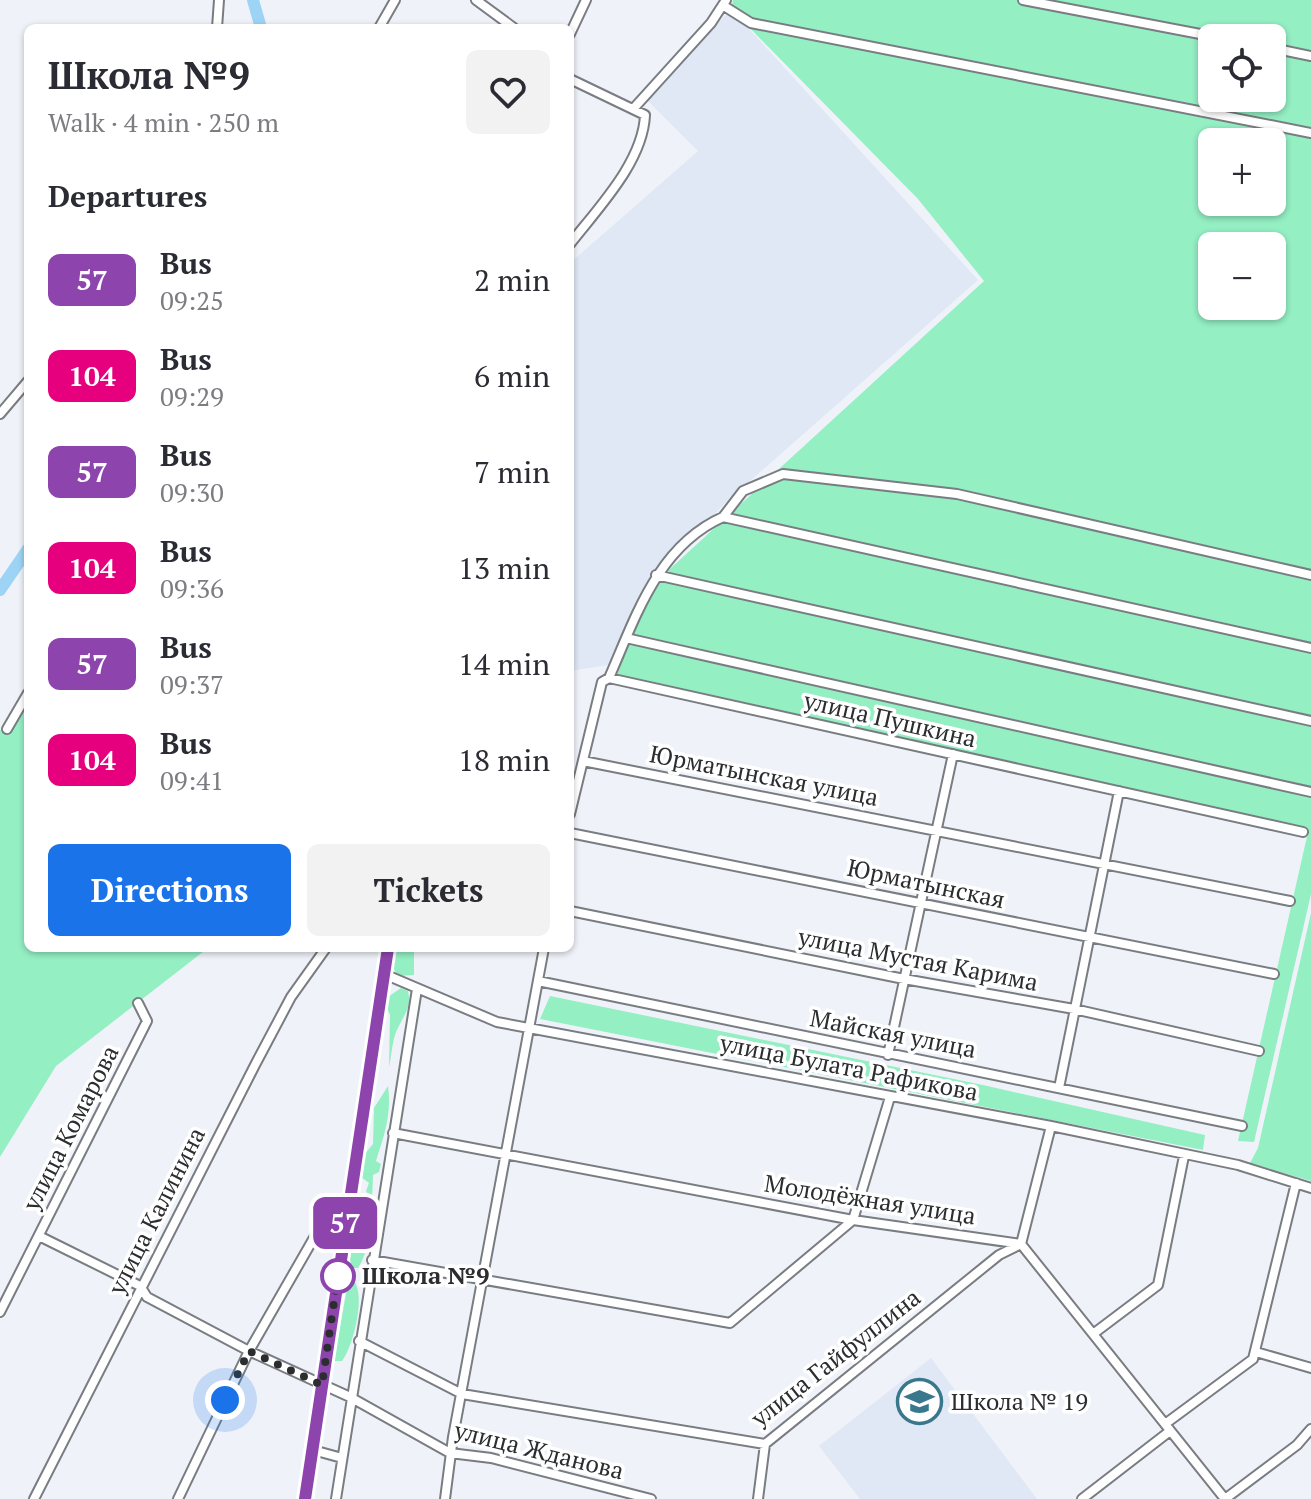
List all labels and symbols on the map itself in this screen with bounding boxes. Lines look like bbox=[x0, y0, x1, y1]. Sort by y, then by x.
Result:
street label: улица Пушкина bbox=[800, 683, 979, 754]
street label: Юрматынская улица bbox=[647, 737, 881, 813]
street label: Юрматынская bbox=[845, 851, 1008, 915]
street label: улица Мустая Карима bbox=[795, 920, 1041, 998]
street label: Майская улица bbox=[807, 1001, 979, 1065]
street label: улица Булата Рафикова bbox=[716, 1026, 981, 1108]
street label: улица Комарова bbox=[14, 1040, 126, 1216]
street label: улица Калинина bbox=[100, 1122, 212, 1300]
street label: Молодёжная улица bbox=[762, 1167, 978, 1232]
line badge: 57 bbox=[309, 1197, 381, 1249]
marker: Школа №9 bbox=[321, 1259, 355, 1293]
place label: Школа №9 bbox=[362, 1259, 490, 1291]
street label: улица Гайфуллина bbox=[743, 1281, 927, 1434]
school or university icon: Школа № 19 bbox=[896, 1378, 944, 1426]
your location bbox=[205, 1380, 245, 1420]
place label: Школа № 19 bbox=[951, 1385, 1088, 1417]
street label: улица Жданова bbox=[450, 1413, 627, 1487]

